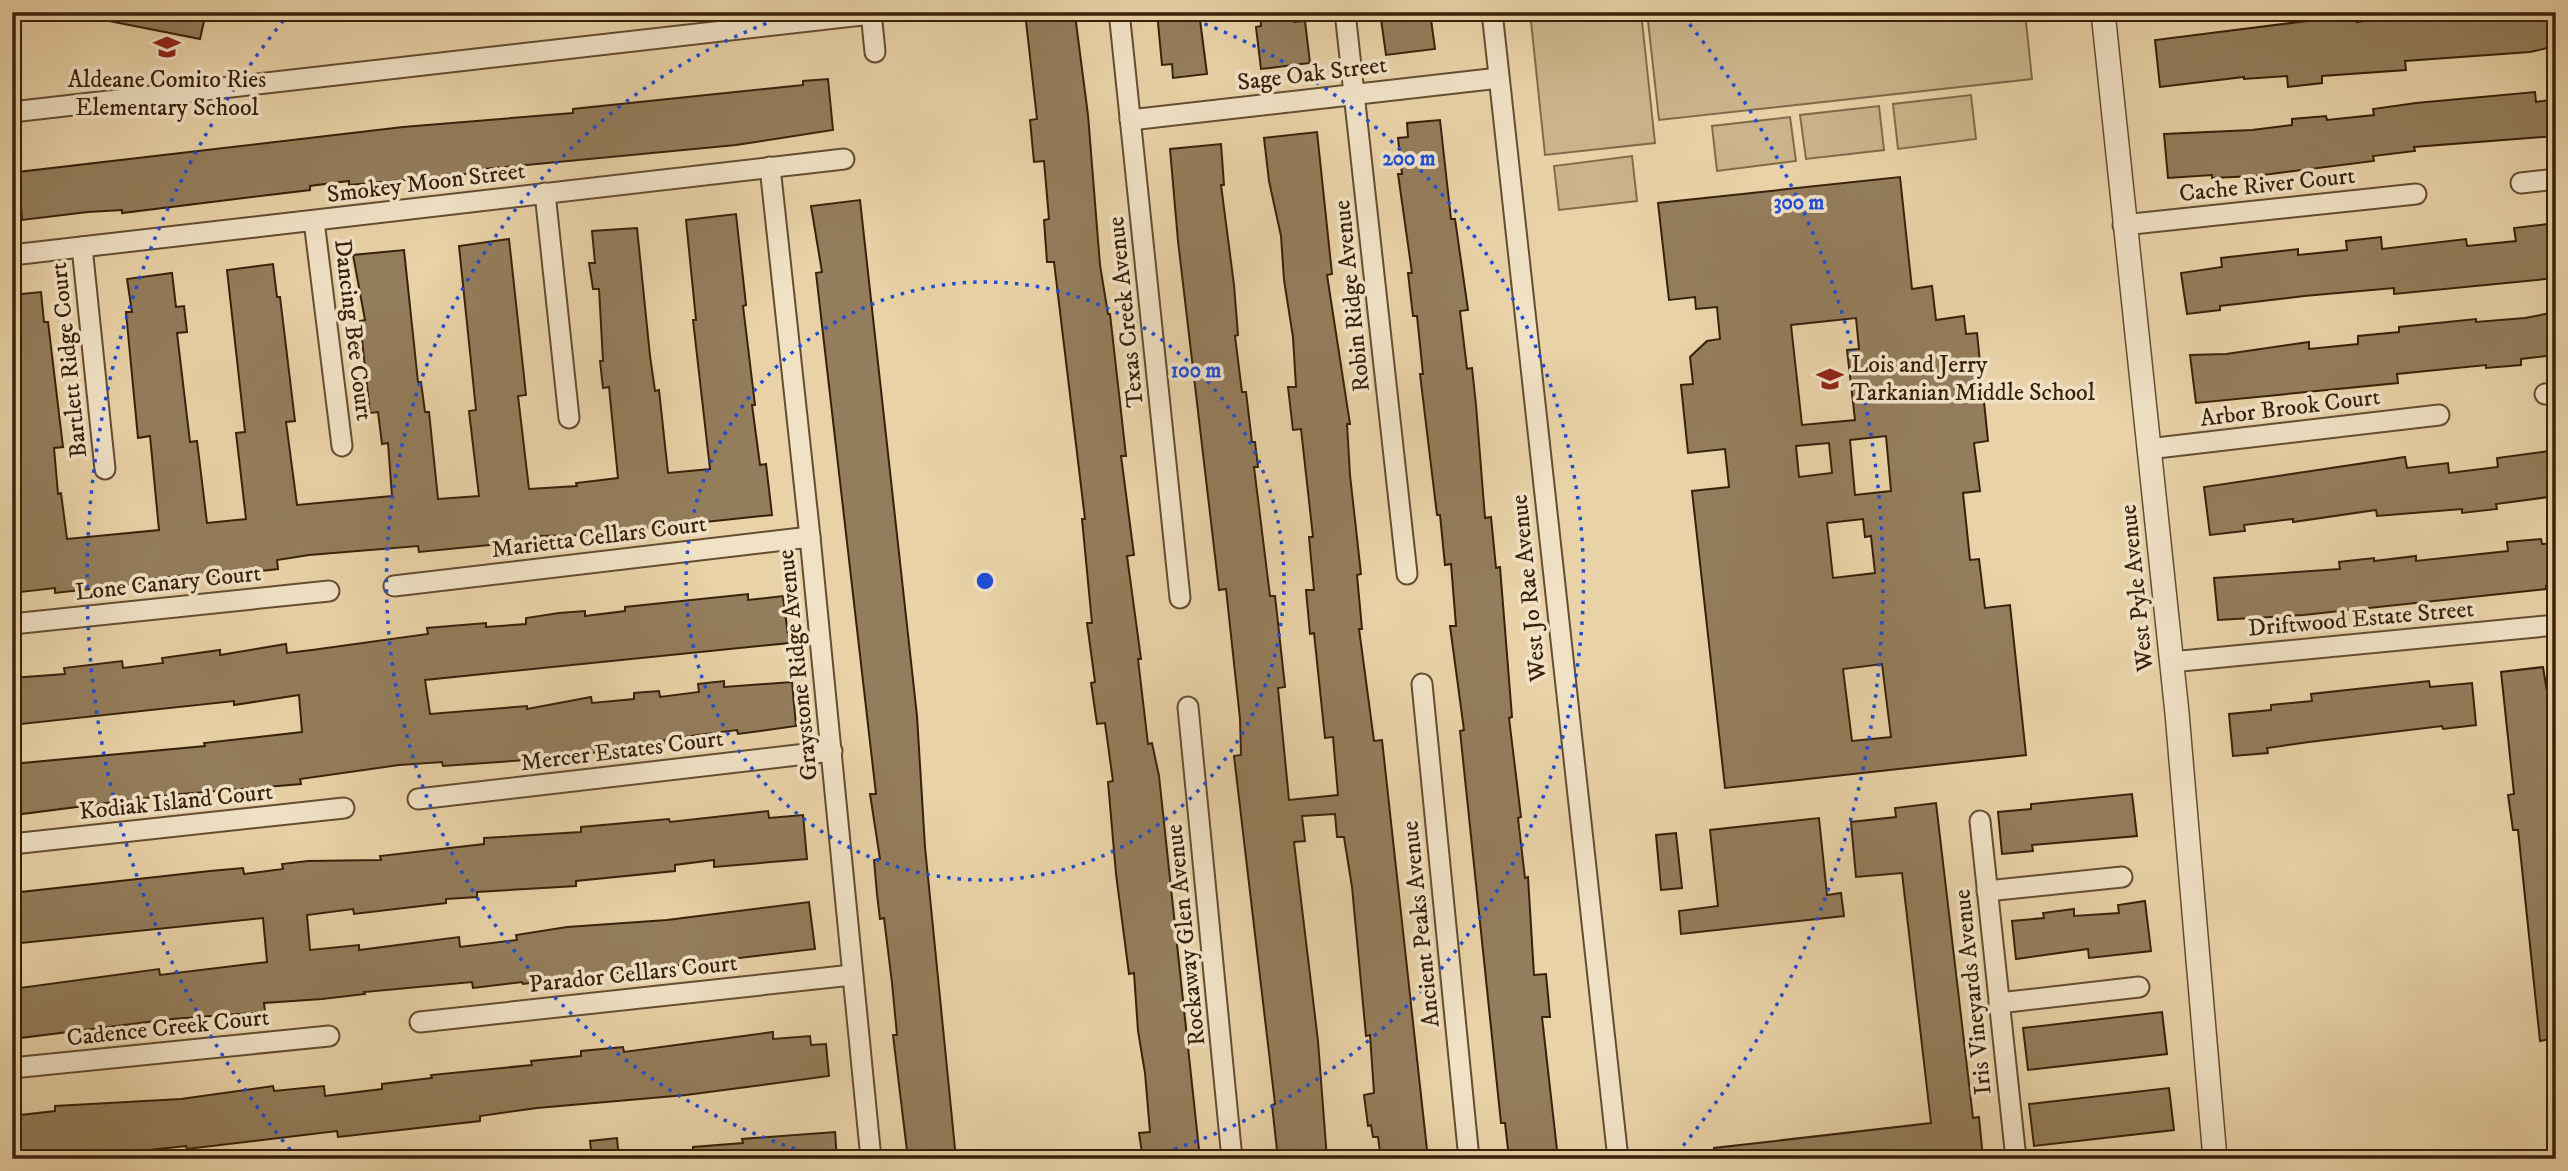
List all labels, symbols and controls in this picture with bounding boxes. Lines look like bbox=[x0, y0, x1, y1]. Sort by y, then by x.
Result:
school or university icon: Aldeane Comito Ries Elementary School bbox=[152, 32, 182, 62]
street label: Sage Oak Street bbox=[1235, 50, 1389, 98]
place label: Aldeane Comito Ries Elementary School bbox=[68, 65, 266, 123]
text: 200 m bbox=[1382, 146, 1436, 172]
street label: Smokey Moon Street bbox=[325, 156, 527, 210]
street label: Cache River Court bbox=[2178, 161, 2357, 209]
text: 300 m bbox=[1774, 190, 1825, 216]
street label: Robin Ridge Avenue bbox=[1327, 199, 1377, 393]
street label: Texas Creek Avenue bbox=[1101, 215, 1151, 409]
street label: Dancing Bee Court bbox=[327, 238, 379, 423]
street label: Bartlett Ridge Court bbox=[44, 261, 94, 459]
place label: Lois and Jerry Tarkanian Middle School bbox=[1851, 350, 2096, 408]
text: 100 m bbox=[1171, 358, 1221, 384]
school or university icon: Lois and Jerry Tarkanian Middle School bbox=[1815, 364, 1845, 394]
street label: Arbor Brook Court bbox=[2198, 382, 2382, 434]
street label: West Jo Rae Avenue bbox=[1504, 493, 1554, 684]
street label: West Pyle Avenue bbox=[2113, 503, 2161, 674]
street label: Marietta Cellars Court bbox=[490, 509, 708, 565]
street label: Graystone Ridge Avenue bbox=[771, 548, 825, 782]
street label: Lone Canary Court bbox=[74, 558, 263, 608]
centre of rings bbox=[973, 569, 997, 593]
street label: Driftwood Estate Street bbox=[2247, 594, 2475, 644]
street label: Mercer Estates Court bbox=[519, 724, 725, 778]
street label: Kodiak Island Court bbox=[78, 777, 275, 827]
street label: Ancient Peaks Avenue bbox=[1395, 819, 1447, 1029]
street label: Rockaway Glen Avenue bbox=[1159, 823, 1213, 1047]
street label: Iris Vineyards Avenue bbox=[1947, 888, 1999, 1096]
street label: Parador Cellars Court bbox=[527, 948, 739, 1000]
street label: Cadence Creek Court bbox=[65, 1002, 271, 1054]

